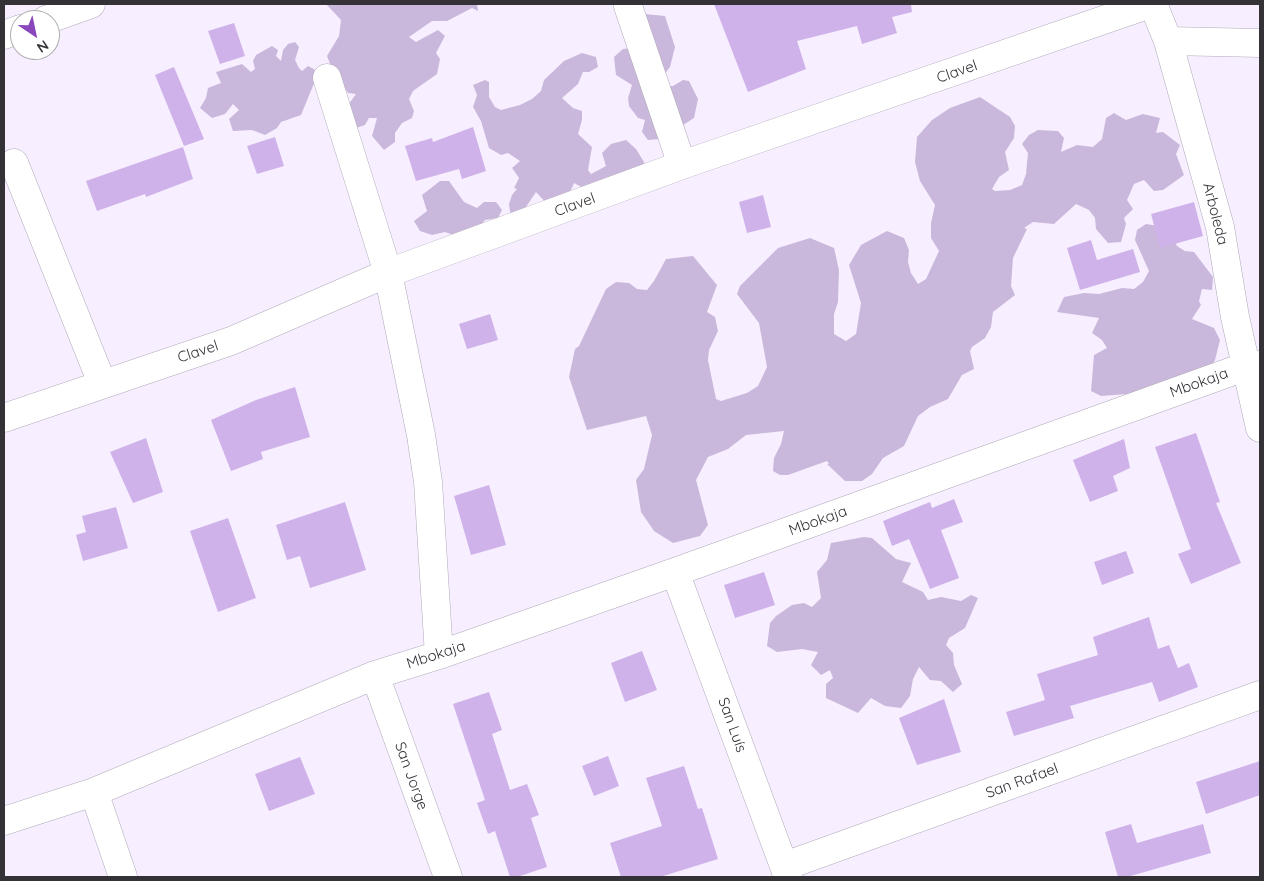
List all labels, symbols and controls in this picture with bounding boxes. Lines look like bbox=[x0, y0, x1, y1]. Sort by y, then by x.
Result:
north arrow bbox=[10, 10, 60, 60]
text: N bbox=[34, 36, 52, 57]
street label: Clavel bbox=[934, 57, 980, 87]
street label: Arboleda bbox=[1199, 181, 1231, 247]
street label: Clavel bbox=[552, 189, 598, 221]
street label: Clavel bbox=[175, 337, 221, 367]
street label: Mbokaja bbox=[1167, 364, 1231, 402]
street label: Mbokaja bbox=[786, 502, 850, 540]
street label: Mbokaja bbox=[404, 637, 468, 673]
street label: San Luís bbox=[714, 695, 750, 755]
street label: San Jorge bbox=[390, 740, 432, 812]
street label: San Rafael bbox=[983, 760, 1061, 802]

